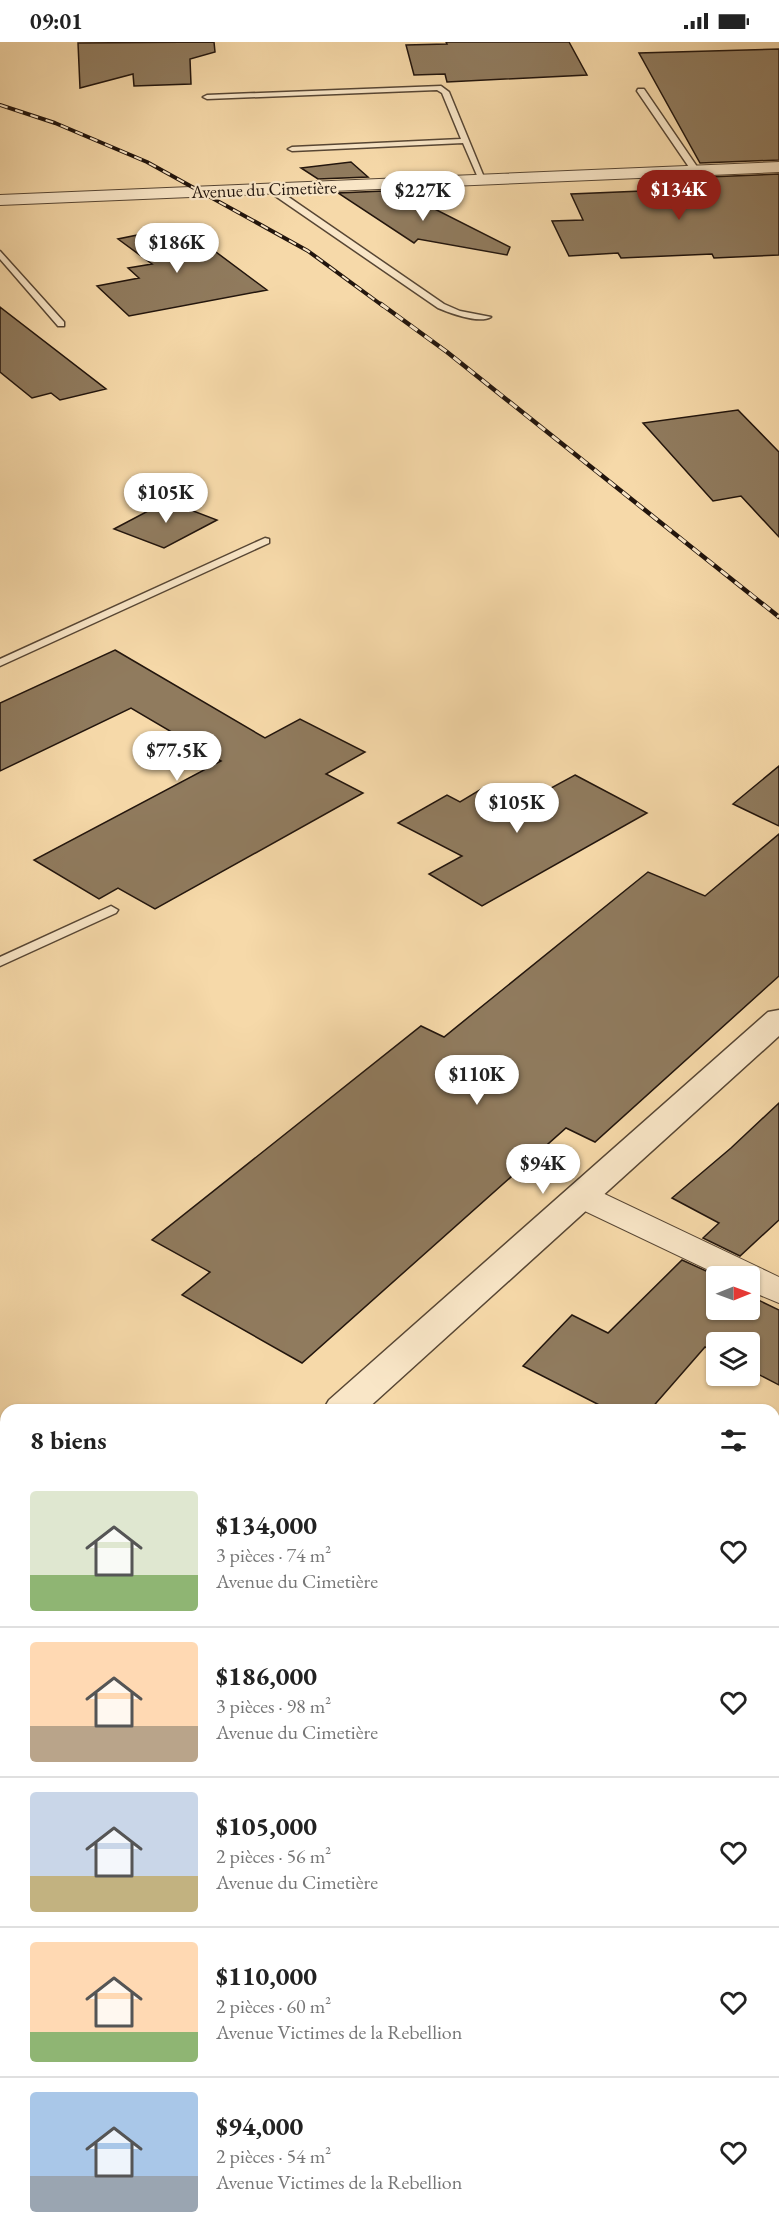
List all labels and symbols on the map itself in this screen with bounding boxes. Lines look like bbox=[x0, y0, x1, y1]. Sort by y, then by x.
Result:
pin: $134K bbox=[637, 170, 721, 221]
pin: $227K bbox=[381, 171, 465, 222]
street label: Avenue du Cimetière bbox=[190, 175, 337, 203]
pin: $186K bbox=[135, 223, 219, 274]
pin: $105K bbox=[124, 473, 208, 524]
pin: $77.5K bbox=[128, 731, 226, 782]
pin: $105K bbox=[475, 783, 559, 834]
pin: $110K bbox=[435, 1055, 519, 1106]
pin: $94K bbox=[507, 1144, 579, 1195]
north arrow bbox=[706, 1266, 760, 1320]

